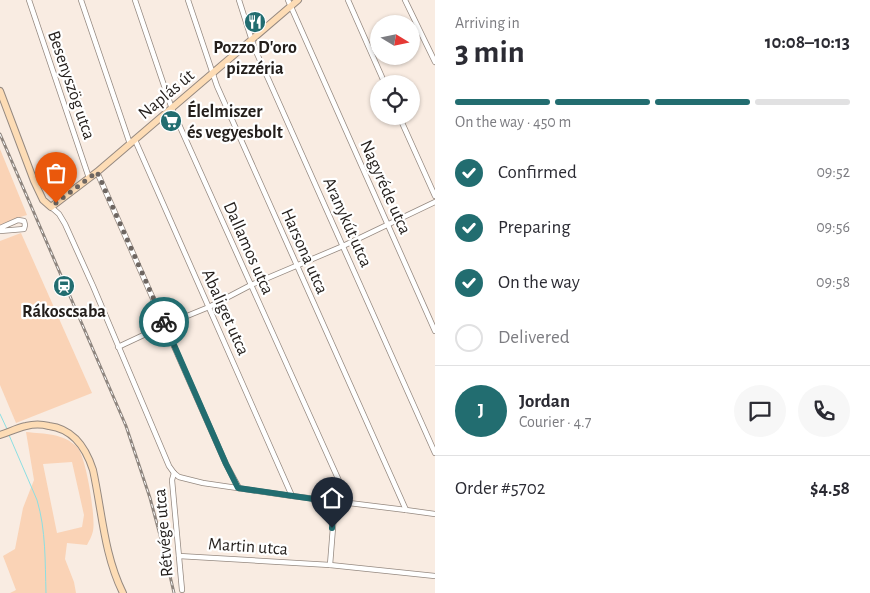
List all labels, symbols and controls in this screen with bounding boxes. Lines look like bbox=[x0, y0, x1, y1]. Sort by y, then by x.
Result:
restaurant icon: Pozzo D'oro pizzéria bbox=[243, 10, 267, 34]
north arrow bbox=[370, 15, 420, 65]
map controls bbox=[370, 15, 420, 125]
text: Arriving in bbox=[455, 15, 520, 31]
street label: Besenyszög utca bbox=[44, 29, 98, 142]
text: 10:08–10:13 bbox=[765, 33, 850, 52]
text: 3 min bbox=[455, 36, 525, 68]
place label: Pozzo D'oro pizzéria bbox=[213, 39, 297, 78]
street label: Naplás út bbox=[135, 66, 198, 123]
button: locate bbox=[370, 75, 420, 125]
place label: Élelmiszer és vegyesbolt bbox=[187, 100, 283, 142]
supermarket icon: Élelmiszer és vegyesbolt bbox=[159, 109, 183, 133]
text: On the way · 450 m bbox=[455, 114, 571, 130]
street label: Nagyréde utca bbox=[356, 138, 414, 237]
pin bbox=[35, 152, 77, 203]
icon: bag bbox=[42, 159, 70, 187]
icon: check bbox=[455, 159, 483, 187]
text: Confirmed bbox=[498, 163, 577, 182]
text: 09:52 bbox=[816, 164, 850, 180]
street label: Aranykút utca bbox=[319, 175, 375, 270]
street label: Dallamos utca bbox=[220, 199, 277, 298]
street label: Harsona utca bbox=[277, 206, 331, 297]
icon: check bbox=[455, 214, 483, 242]
text: Preparing bbox=[498, 218, 571, 237]
text: 09:56 bbox=[816, 219, 850, 235]
street label: Abaliget utca bbox=[198, 267, 252, 358]
icon: check bbox=[455, 269, 483, 297]
text: On the way bbox=[498, 273, 580, 292]
station icon: Rákoscsaba bbox=[52, 274, 76, 298]
text: 09:58 bbox=[816, 274, 850, 290]
courier bbox=[139, 297, 189, 347]
place label: Rákoscsaba bbox=[22, 303, 106, 321]
icon: bike bbox=[150, 308, 178, 336]
text: Delivered bbox=[498, 328, 570, 347]
button: chat bbox=[734, 385, 786, 437]
button: phone bbox=[798, 385, 850, 437]
text: Jordan bbox=[519, 392, 570, 411]
text: J bbox=[478, 401, 484, 420]
text: Courier · 4.7 bbox=[519, 414, 591, 430]
pin bbox=[311, 477, 353, 528]
text: Order #5702 bbox=[455, 479, 545, 498]
text: $4.58 bbox=[810, 479, 850, 498]
icon: home bbox=[318, 484, 346, 512]
street label: Rétvége utca bbox=[151, 488, 177, 578]
street label: Martin utca bbox=[207, 535, 288, 559]

